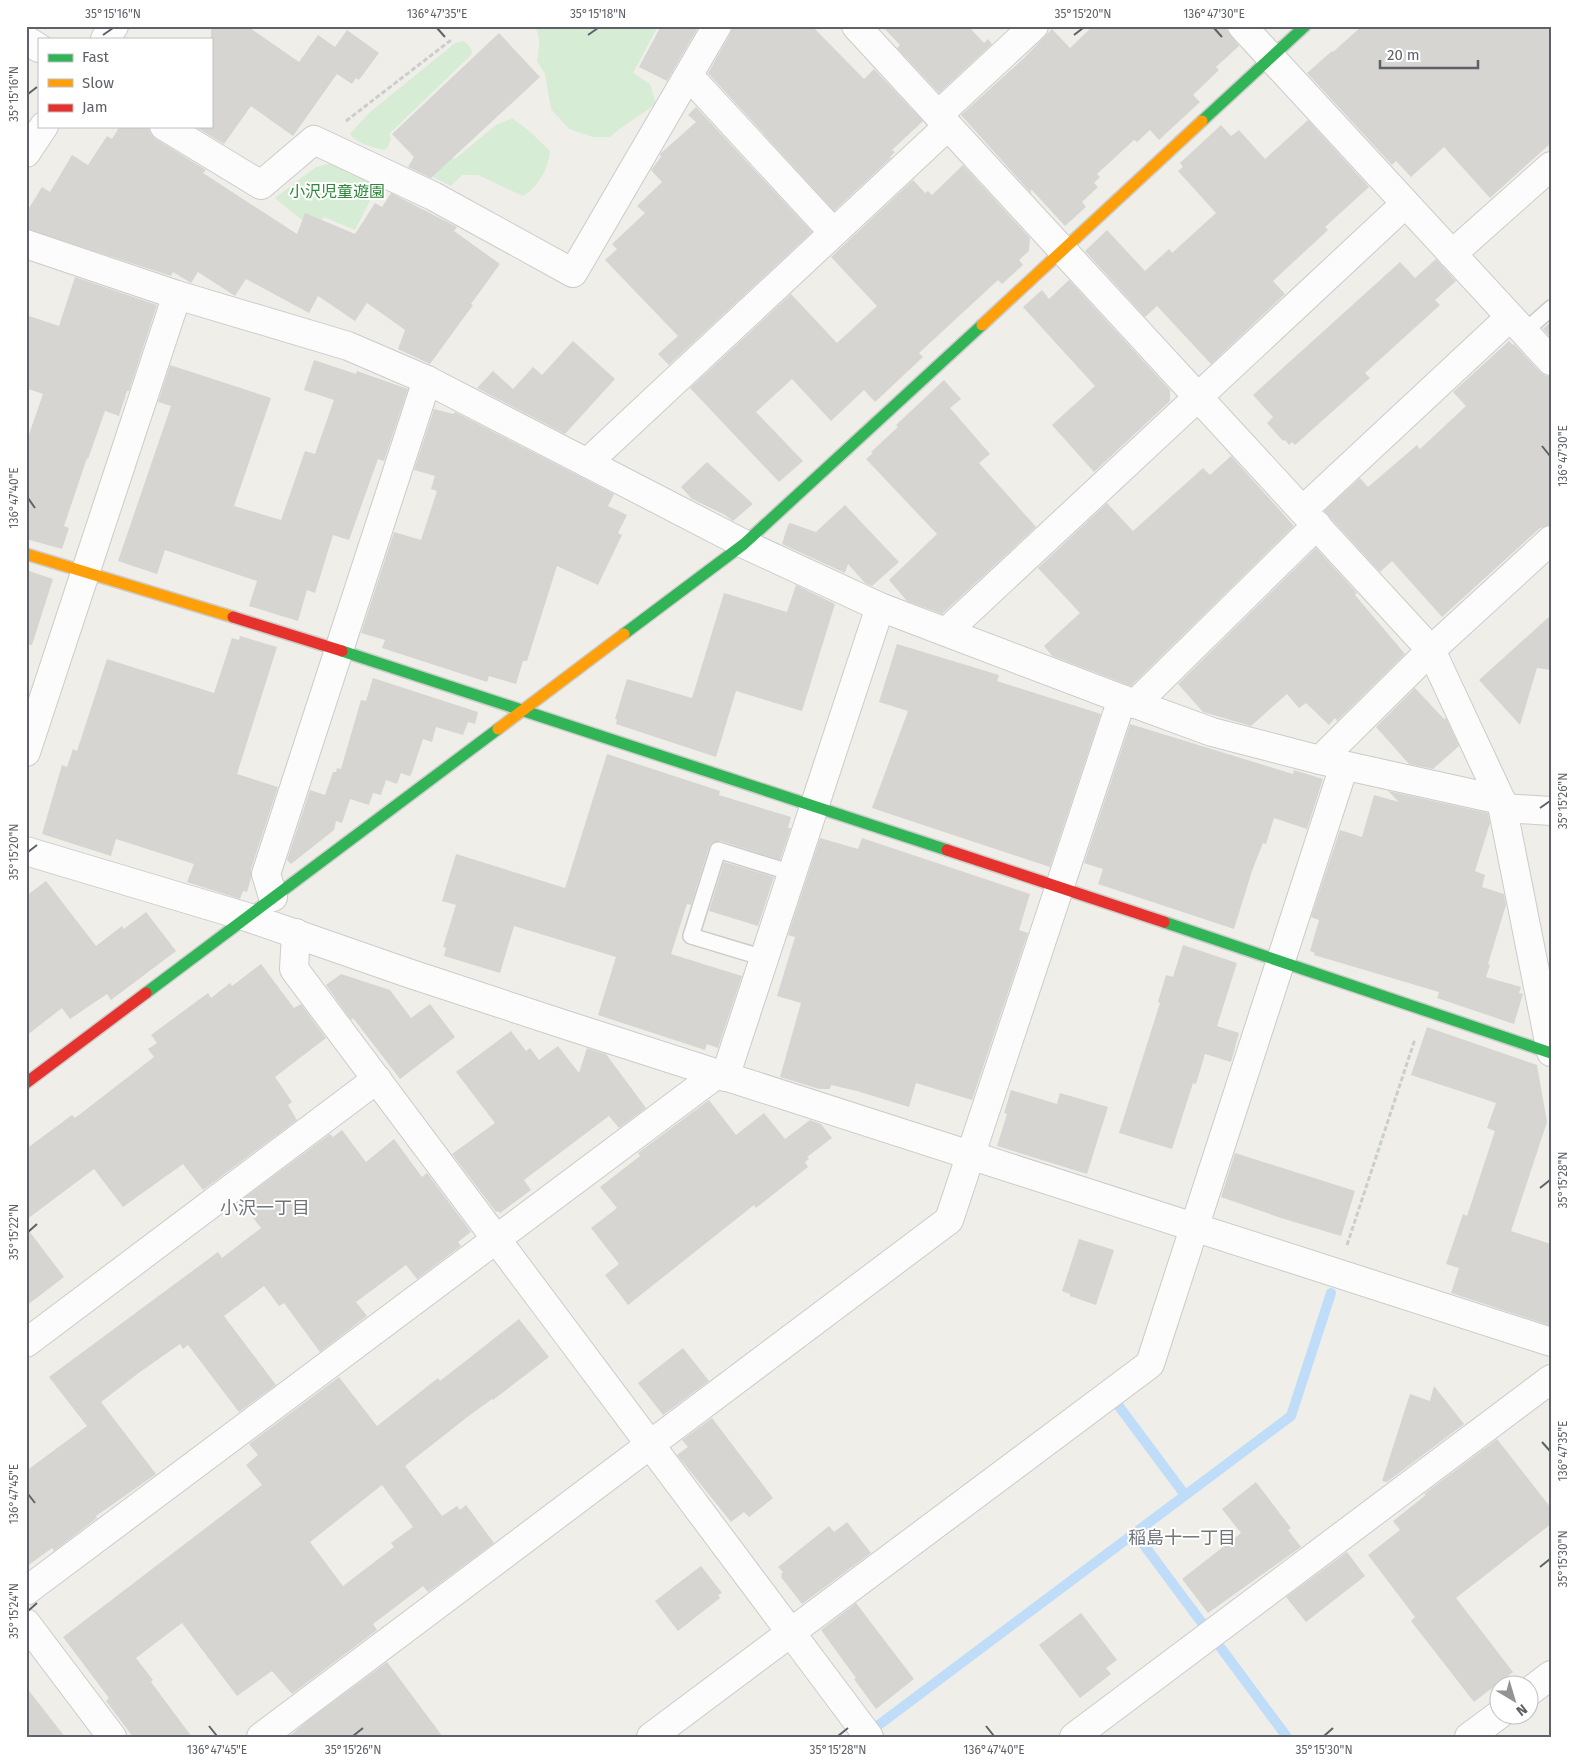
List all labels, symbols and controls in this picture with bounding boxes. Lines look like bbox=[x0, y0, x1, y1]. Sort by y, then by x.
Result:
text: 35°15'16"N bbox=[85, 7, 141, 21]
text: 136°47'35"E bbox=[407, 7, 467, 21]
text: 35°15'18"N bbox=[570, 7, 626, 21]
text: 35°15'20"N bbox=[1054, 7, 1112, 21]
text: 136°47'30"E bbox=[1183, 7, 1245, 21]
legend bbox=[38, 38, 212, 128]
scale bar bbox=[1380, 38, 1477, 70]
text: 20 m bbox=[1387, 46, 1420, 64]
text: Fast bbox=[82, 48, 109, 66]
text: 35°15'16"N bbox=[7, 66, 21, 122]
text: Slow bbox=[82, 74, 114, 92]
text: Jam bbox=[82, 98, 108, 116]
park label: 小沢児童遊園 bbox=[289, 182, 385, 201]
text: 136°47'30"E bbox=[1556, 425, 1570, 487]
text: 136°47'40"E bbox=[7, 467, 21, 529]
text: 35°15'26"N bbox=[1556, 773, 1570, 829]
text: 35°15'20"N bbox=[7, 823, 21, 881]
text: 35°15'28"N bbox=[1556, 1152, 1570, 1209]
district label: 小沢一丁目 bbox=[220, 1197, 310, 1219]
text: 35°15'22"N bbox=[7, 1204, 21, 1260]
text: 136°47'35"E bbox=[1556, 1421, 1570, 1481]
text: 136°47'45"E bbox=[7, 1464, 21, 1524]
district label: 稲島十一丁目 bbox=[1128, 1527, 1236, 1549]
text: 35°15'30"N bbox=[1556, 1530, 1570, 1588]
text: 35°15'24"N bbox=[7, 1583, 21, 1639]
north arrow bbox=[1490, 1676, 1540, 1726]
text: N bbox=[1513, 1700, 1531, 1719]
text: 136°47'45"E bbox=[187, 1743, 247, 1757]
text: 35°15'26"N bbox=[325, 1743, 381, 1757]
text: 35°15'28"N bbox=[810, 1743, 867, 1757]
text: 136°47'40"E bbox=[963, 1743, 1025, 1757]
text: 35°15'30"N bbox=[1295, 1743, 1353, 1757]

